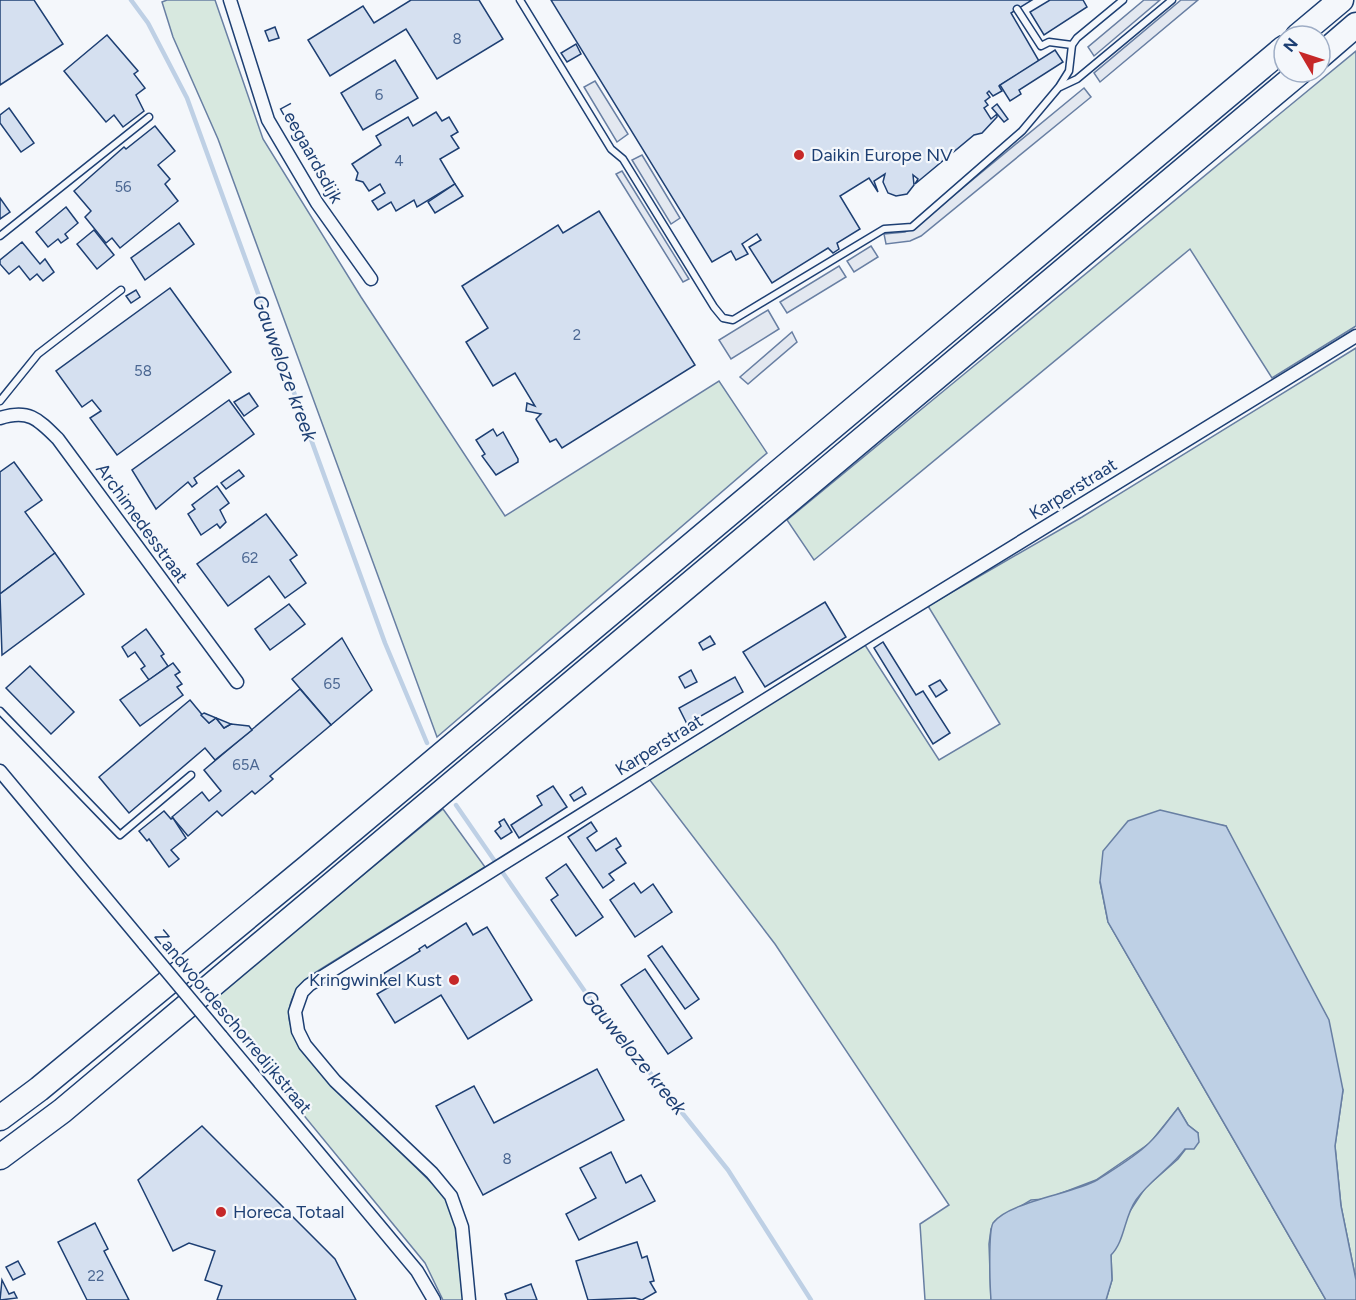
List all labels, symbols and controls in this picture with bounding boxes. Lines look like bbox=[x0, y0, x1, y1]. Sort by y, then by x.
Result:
north arrow bbox=[1272, 24, 1332, 84]
house number: 8 bbox=[452, 30, 462, 48]
text: N bbox=[1279, 34, 1302, 56]
house number: 6 bbox=[375, 86, 384, 104]
street label: Leegaardsdijk bbox=[274, 99, 348, 207]
place label: Daikin Europe NV bbox=[811, 144, 953, 166]
marker: Daikin Europe NV bbox=[792, 148, 806, 162]
house number: 4 bbox=[394, 152, 404, 170]
house number: 56 bbox=[114, 178, 132, 196]
water label: Gauweloze kreek bbox=[247, 291, 323, 446]
house number: 2 bbox=[573, 326, 581, 344]
house number: 58 bbox=[134, 362, 152, 380]
street label: Karperstraat bbox=[1025, 453, 1121, 525]
street label: Archimedesstraat bbox=[91, 459, 193, 587]
house number: 62 bbox=[242, 549, 258, 567]
house number: 65 bbox=[323, 675, 341, 693]
street label: Karperstraat bbox=[611, 709, 707, 781]
house number: 65A bbox=[232, 756, 260, 774]
street label: Zandvoordeschorredijkstraat bbox=[150, 926, 316, 1119]
place label: Kringwinkel Kust bbox=[309, 969, 442, 991]
marker: Kringwinkel Kust bbox=[447, 973, 461, 987]
water label: Gauweloze kreek bbox=[576, 984, 693, 1121]
house number: 8 bbox=[502, 1150, 512, 1168]
place label: Horeca Totaal bbox=[233, 1201, 345, 1223]
marker: Horeca Totaal bbox=[214, 1205, 228, 1219]
house number: 22 bbox=[88, 1267, 104, 1285]

